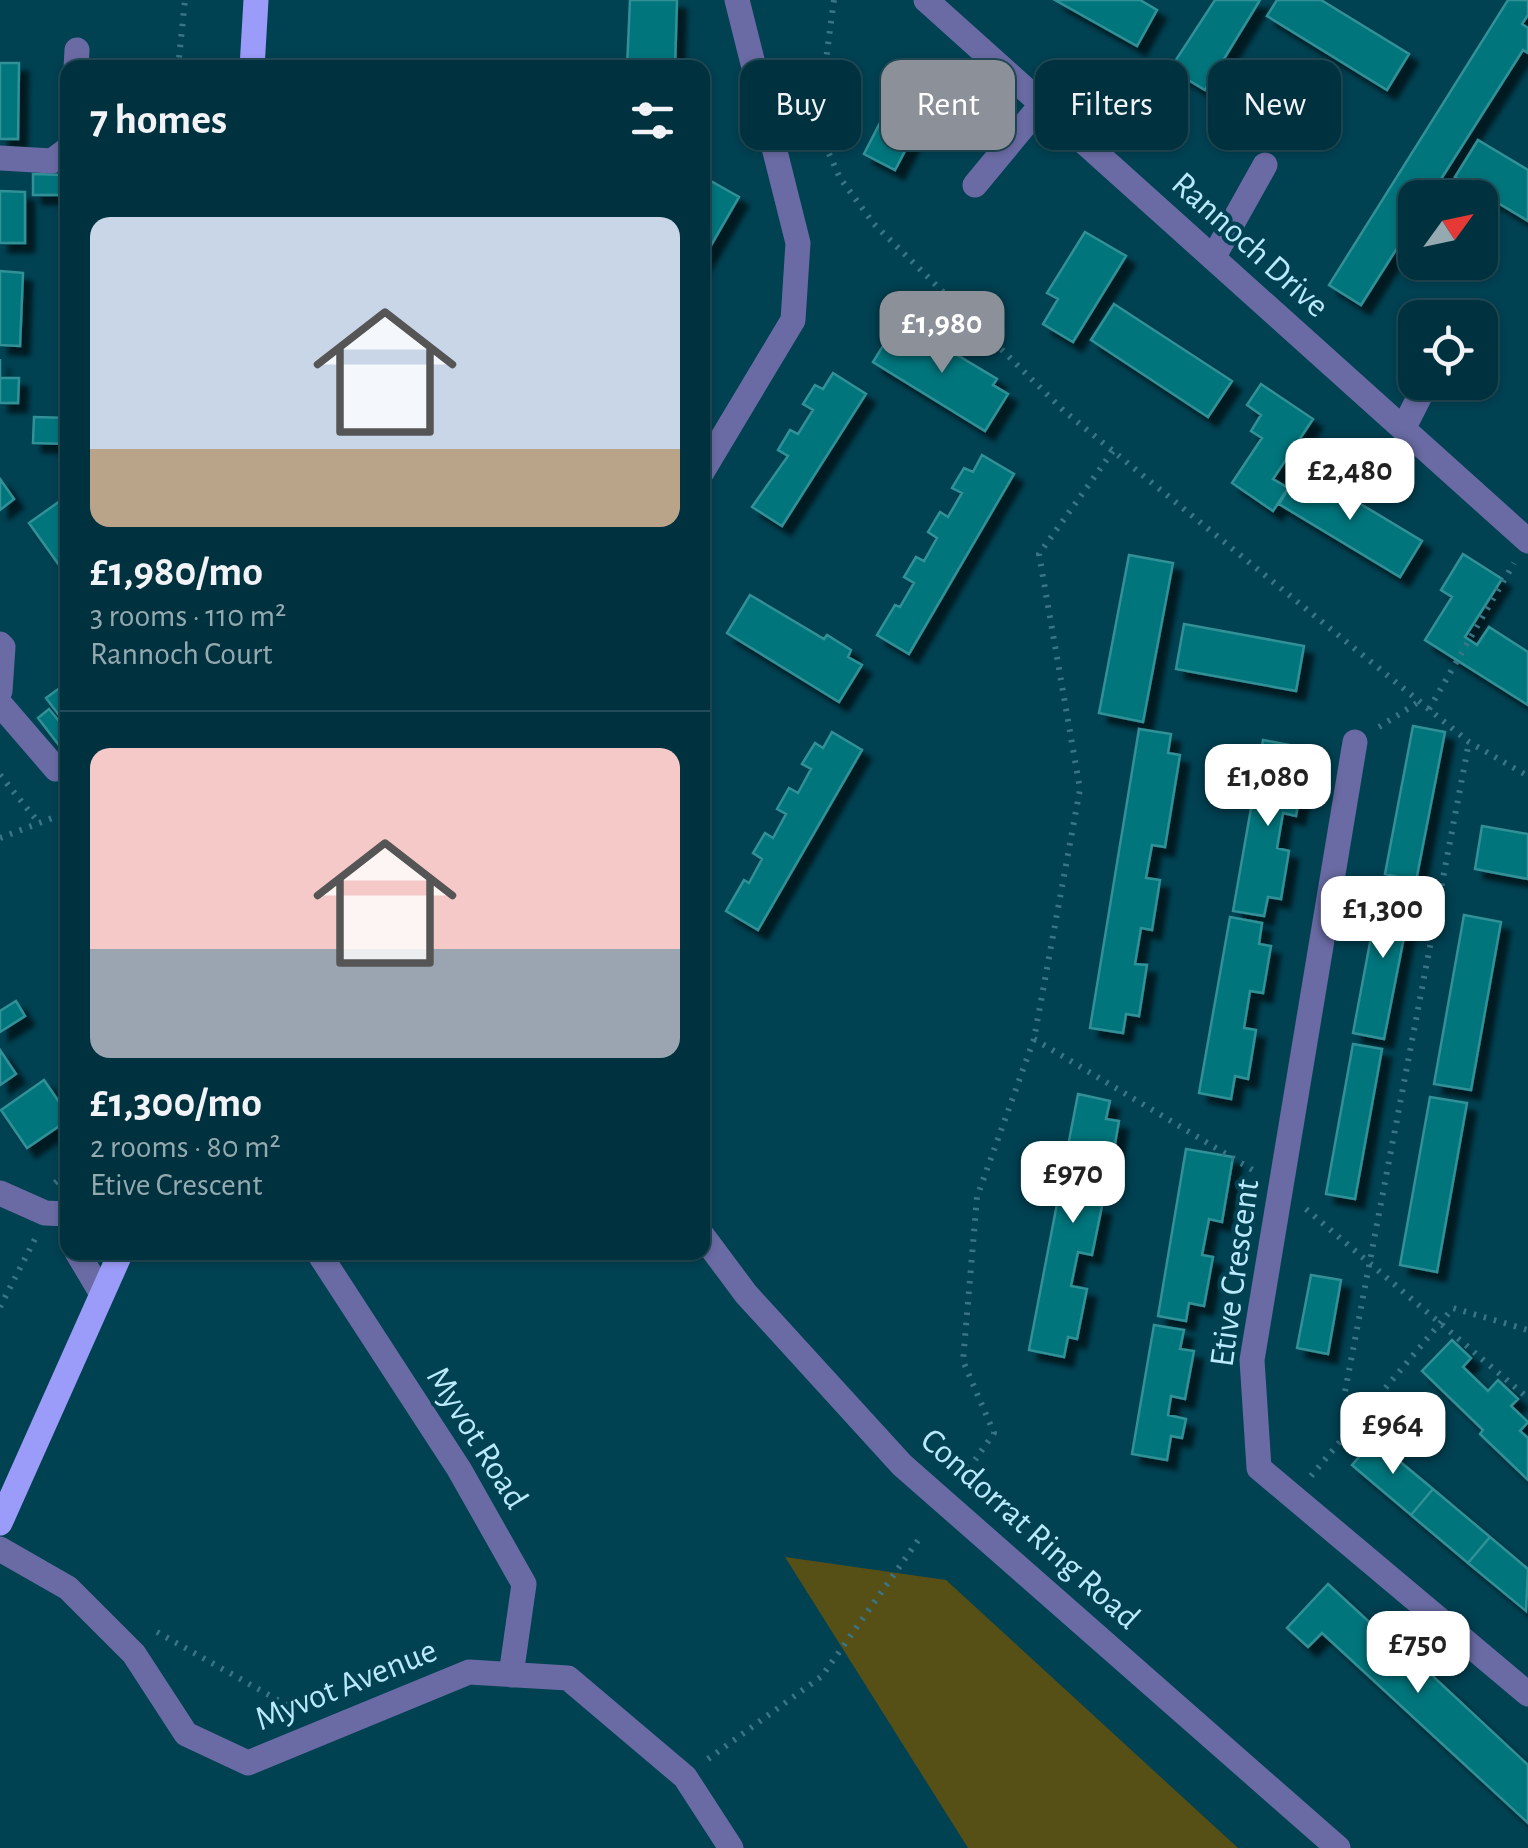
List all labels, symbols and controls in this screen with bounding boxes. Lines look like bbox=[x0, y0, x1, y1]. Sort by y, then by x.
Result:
chip: Buy bbox=[740, 60, 861, 150]
chip: Rent bbox=[881, 60, 1015, 150]
chip: Filters bbox=[1035, 60, 1188, 150]
chip: New bbox=[1208, 60, 1341, 150]
icon: filters bbox=[625, 93, 680, 148]
text: 7 homes bbox=[90, 99, 227, 141]
street label: Rannoch Drive bbox=[1165, 166, 1335, 324]
north arrow bbox=[1398, 180, 1498, 280]
map controls bbox=[1398, 180, 1498, 400]
icon: home bbox=[295, 282, 475, 462]
pin: £1,980 bbox=[861, 291, 1023, 376]
button: locate bbox=[1398, 300, 1498, 400]
text: £1,980 bbox=[901, 307, 983, 339]
pin: £2,480 bbox=[1269, 438, 1431, 523]
text: £2,480 bbox=[1307, 454, 1393, 486]
text: £1,980/mo bbox=[90, 551, 263, 593]
text: 3 rooms · 110 m² bbox=[90, 600, 286, 632]
text: Rannoch Court bbox=[90, 638, 273, 670]
pin: £1,080 bbox=[1187, 744, 1349, 829]
text: £1,080 bbox=[1227, 760, 1309, 792]
icon: home bbox=[295, 813, 475, 993]
pin: £1,300 bbox=[1302, 876, 1464, 961]
text: £1,300 bbox=[1343, 892, 1423, 924]
text: £1,300/mo bbox=[90, 1082, 262, 1124]
text: 2 rooms · 80 m² bbox=[90, 1131, 281, 1163]
pin: £970 bbox=[1014, 1141, 1132, 1226]
text: £970 bbox=[1043, 1157, 1103, 1189]
text: Etive Crescent bbox=[90, 1169, 263, 1201]
street label: Etive Crescent bbox=[1205, 1177, 1265, 1369]
street label: Myvot Road bbox=[420, 1361, 534, 1515]
pin: £964 bbox=[1334, 1392, 1452, 1477]
text: £964 bbox=[1362, 1408, 1424, 1440]
street label: Condorrat Ring Road bbox=[914, 1422, 1146, 1636]
pin: £750 bbox=[1359, 1611, 1477, 1696]
text: £750 bbox=[1389, 1627, 1447, 1659]
street label: Myvot Avenue bbox=[250, 1633, 442, 1737]

